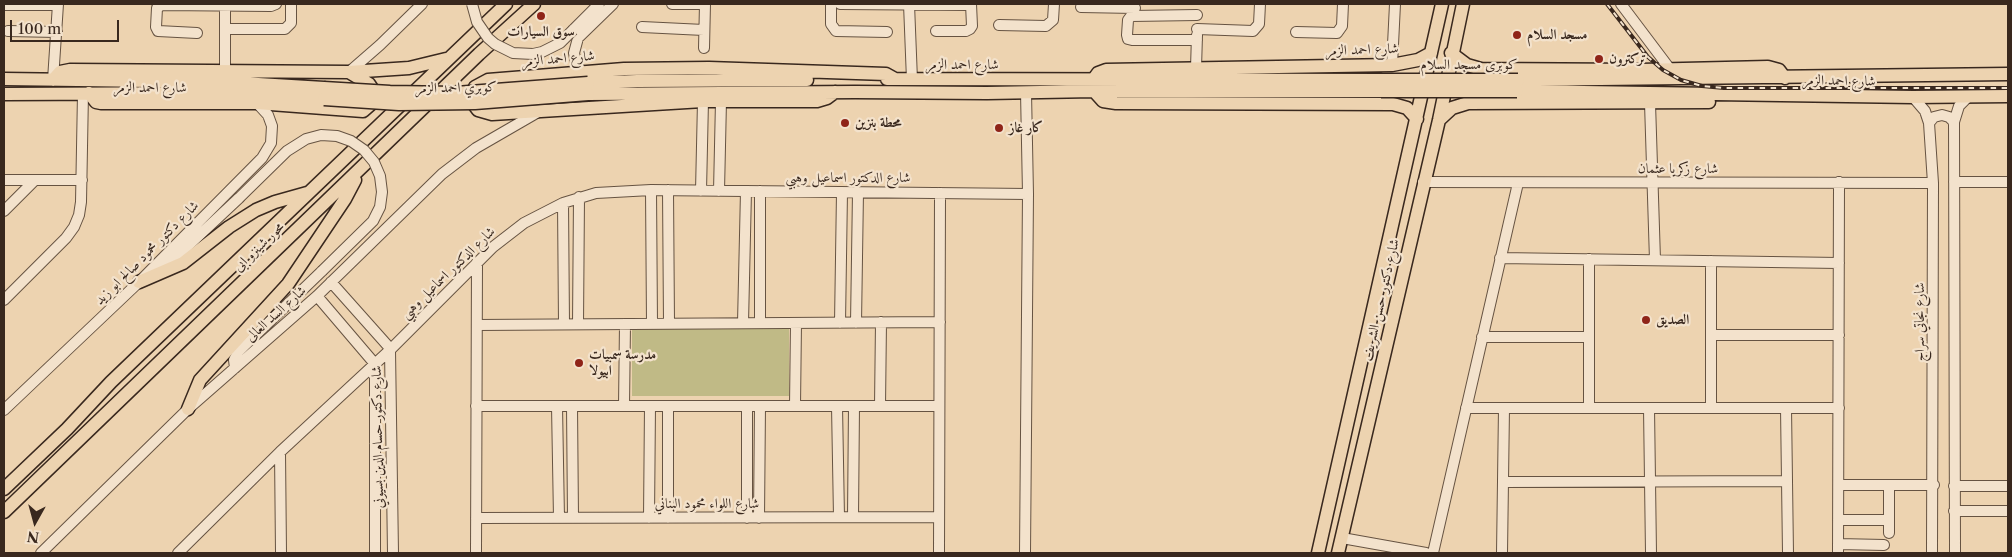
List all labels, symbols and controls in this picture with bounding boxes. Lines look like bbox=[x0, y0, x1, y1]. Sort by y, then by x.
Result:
scale bar bbox=[12, 10, 121, 42]
marker: سوق السيارات bbox=[535, 10, 547, 22]
text: 100 m bbox=[18, 19, 61, 38]
place label: سوق السيارات bbox=[507, 24, 575, 40]
place label: مسجد السلام bbox=[1527, 27, 1587, 43]
marker: مسجد السلام bbox=[1511, 29, 1523, 41]
street label: شارع احمد الزمر bbox=[1325, 40, 1399, 60]
street label: شارع احمد الزمر bbox=[521, 47, 595, 71]
place label: تركترون bbox=[1609, 51, 1646, 67]
marker: تركترون bbox=[1593, 53, 1605, 65]
street label: شارع احمد الزمر bbox=[925, 57, 999, 73]
street label: كوبرى مسجد السلام bbox=[1421, 57, 1517, 73]
street label: شارع احمد الزمر bbox=[1802, 72, 1876, 90]
street label: كوبري احمد الزمر bbox=[415, 79, 497, 97]
street label: شارع احمد الزمر bbox=[113, 80, 187, 96]
place label: محطة بنزين bbox=[855, 115, 902, 131]
marker: محطة بنزين bbox=[839, 117, 851, 129]
place label: كار غاز bbox=[1009, 120, 1043, 136]
marker: كار غاز bbox=[993, 122, 1005, 134]
street label: شارع زكريا عثمان bbox=[1638, 161, 1718, 177]
street label: شارع الدكتور اسماعيل وهبي bbox=[786, 170, 910, 186]
street label: شارع دكتور محمود صالح ابو زيد bbox=[92, 198, 202, 308]
street label: محور شينزو ابى bbox=[230, 219, 288, 275]
street label: شارع الدكتور اسماعيل وهبي bbox=[397, 224, 499, 322]
street label: شارع دكتور حسن الشريف bbox=[1359, 237, 1403, 363]
street label: شارع السد العالى bbox=[242, 282, 310, 346]
street label: شارع نجاتي سراج bbox=[1912, 282, 1928, 362]
place label: الصديق bbox=[1656, 312, 1689, 328]
marker: الصديق bbox=[1640, 314, 1652, 326]
place label: مدرسة سمبيات ابيولا bbox=[589, 347, 656, 380]
marker: مدرسة سمبيات ابيولا bbox=[573, 357, 585, 369]
street label: شارع دكتور حسام الدين بسيوني bbox=[368, 365, 388, 509]
street label: شارع اللواء محمود البناني bbox=[655, 496, 759, 512]
north arrow bbox=[10, 497, 60, 547]
text: N bbox=[26, 527, 40, 547]

